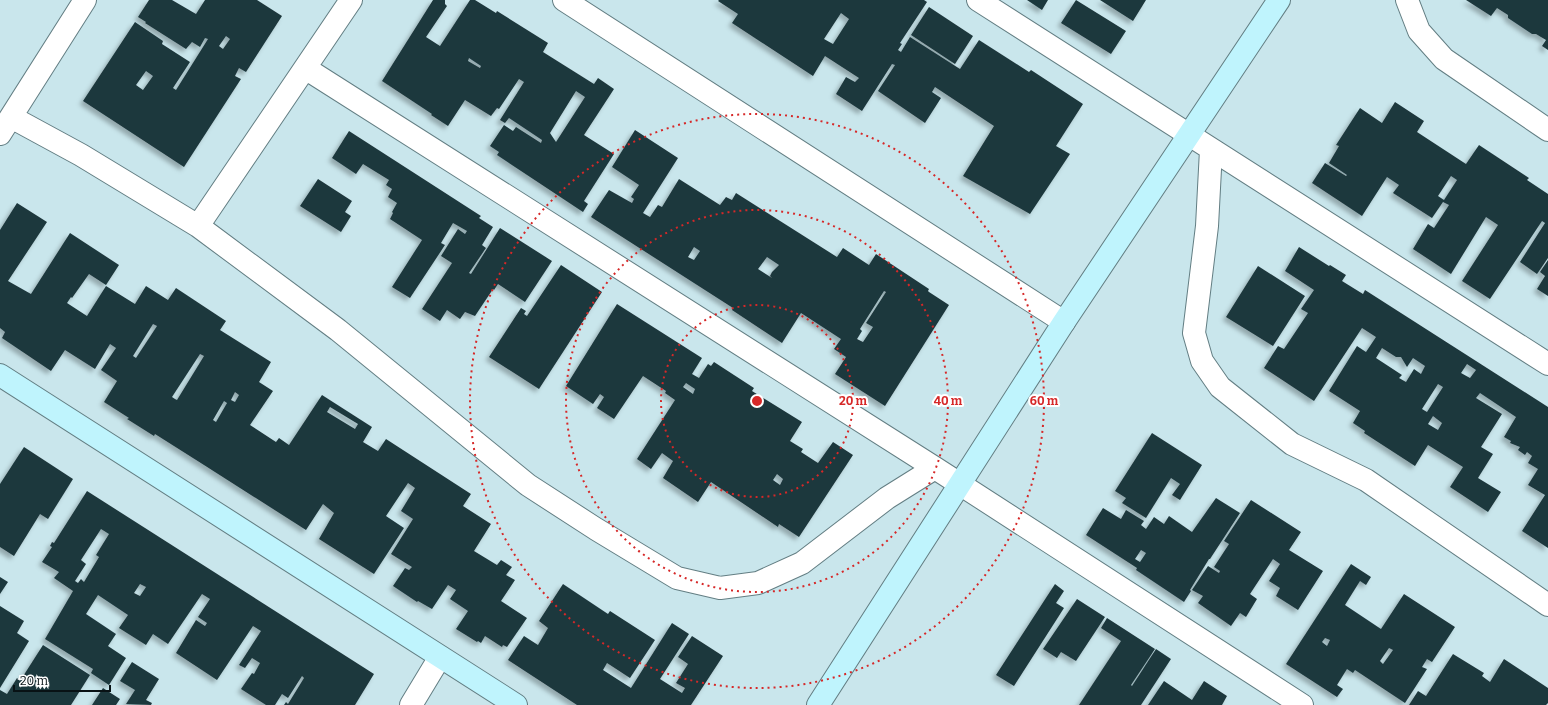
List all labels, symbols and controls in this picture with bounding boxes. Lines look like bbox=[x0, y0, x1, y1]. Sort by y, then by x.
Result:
centre of rings bbox=[750, 394, 764, 408]
text: 20 m bbox=[839, 394, 868, 408]
text: 40 m bbox=[934, 394, 963, 408]
text: 60 m bbox=[1030, 394, 1059, 408]
scale bar bbox=[14, 667, 110, 693]
text: 20 m bbox=[20, 674, 49, 688]

